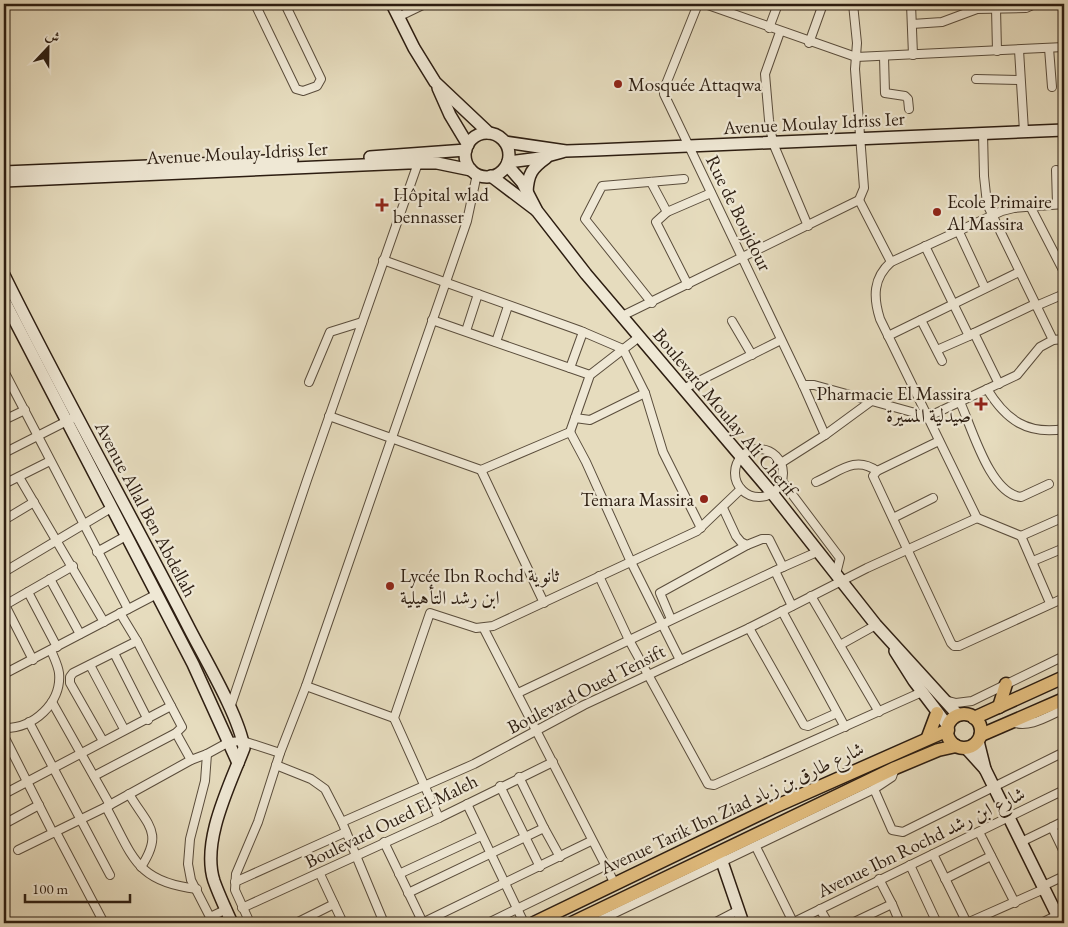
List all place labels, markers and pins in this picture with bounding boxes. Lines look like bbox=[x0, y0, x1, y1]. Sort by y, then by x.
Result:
place label: Mosquée Attaqwa bbox=[628, 72, 762, 97]
marker: Mosquée Attaqwa bbox=[612, 78, 624, 90]
place label: Hôpital wlad bennasser bbox=[393, 182, 489, 229]
place label: Ecole Primaire Al Massira bbox=[946, 189, 1052, 236]
marker: Hôpital wlad bennasser bbox=[375, 198, 389, 212]
marker: Ecole Primaire Al Massira bbox=[931, 206, 943, 218]
place label: Pharmacie El Massira صيدلية المسيرة bbox=[817, 381, 971, 428]
marker: Pharmacie El Massira صيدلية المسيرة bbox=[975, 398, 987, 410]
place label: Temara Massira bbox=[581, 487, 694, 512]
marker: Temara Massira bbox=[698, 493, 710, 505]
place label: Lycée Ibn Rochd ثانوية ابن رشد التأهيلية bbox=[400, 563, 559, 610]
marker: Lycée Ibn Rochd ثانوية ابن رشد التأهيلية bbox=[384, 580, 396, 592]

